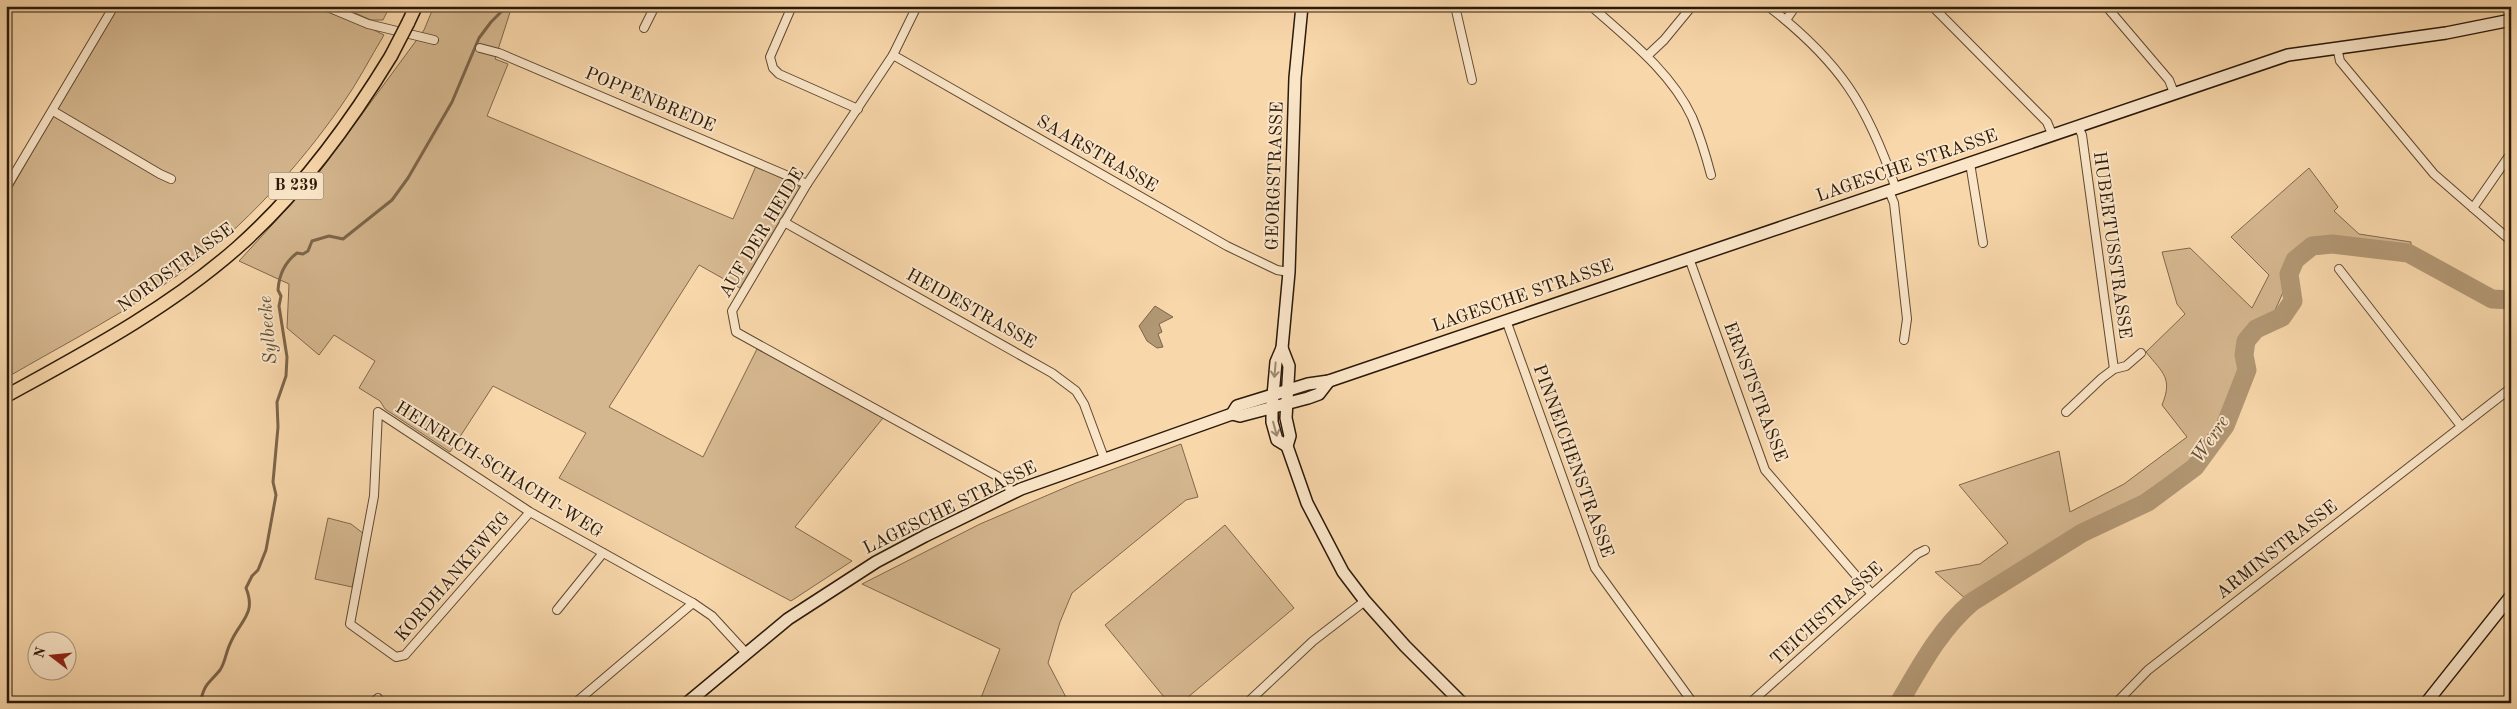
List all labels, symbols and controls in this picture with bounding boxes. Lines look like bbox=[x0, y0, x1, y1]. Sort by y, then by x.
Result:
street label: POPPENBREDE bbox=[582, 64, 718, 136]
street label: GEORGSTRASSE bbox=[1263, 101, 1287, 251]
street label: SAARSTRASSE bbox=[1033, 112, 1161, 196]
street label: LAGESCHE STRASSE bbox=[1814, 126, 2000, 206]
street label: HUBERTUSSTRASSE bbox=[2090, 150, 2134, 340]
street label: AUF DER HEIDE bbox=[716, 165, 808, 301]
road number: B 239 bbox=[268, 172, 324, 200]
street label: NORDSTRASSE bbox=[115, 220, 237, 316]
street label: LAGESCHE STRASSE bbox=[1430, 256, 1616, 336]
street label: HEIDESTRASSE bbox=[903, 266, 1039, 352]
water label: Sylbecke bbox=[257, 295, 281, 365]
street label: ERNSTSTRASSE bbox=[1720, 319, 1790, 465]
one-way arrow bbox=[1270, 362, 1280, 378]
street label: PINNEICHENSTRASSE bbox=[1530, 362, 1616, 560]
street label: HEINRICH-SCHACHT-WEG bbox=[392, 398, 606, 542]
water label: Werre bbox=[2188, 413, 2234, 467]
one-way arrow bbox=[1270, 421, 1280, 437]
street label: LAGESCHE STRASSE bbox=[860, 458, 1040, 558]
street label: ARMINSTRASSE bbox=[2213, 497, 2341, 603]
street label: KORDHANKEWEG bbox=[392, 509, 514, 645]
street label: TEICHSTRASSE bbox=[1767, 559, 1887, 669]
north arrow bbox=[28, 632, 78, 682]
text: N bbox=[32, 645, 49, 660]

